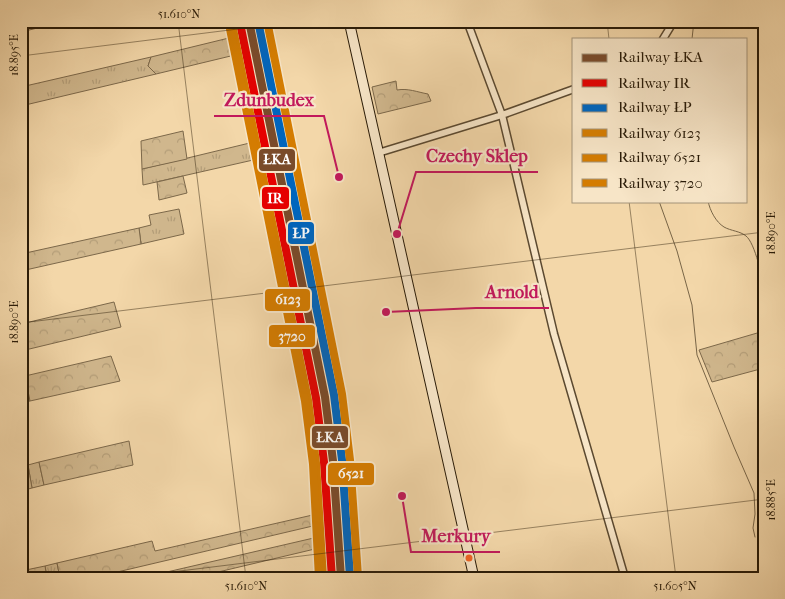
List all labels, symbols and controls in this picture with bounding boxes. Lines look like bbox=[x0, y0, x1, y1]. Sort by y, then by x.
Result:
text: 51.610°N bbox=[158, 7, 200, 21]
text: 18.895°E bbox=[7, 34, 21, 76]
legend bbox=[572, 38, 748, 202]
text: Railway ŁKA bbox=[618, 48, 703, 66]
text: Railway IR bbox=[618, 74, 691, 92]
callout: Zdunbudex bbox=[214, 83, 324, 116]
text: Zdunbudex bbox=[224, 90, 315, 111]
text: Railway ŁP bbox=[618, 98, 691, 116]
text: Railway 6123 bbox=[618, 124, 701, 142]
callout: Czechy Sklep bbox=[416, 139, 538, 172]
text: Czechy Sklep bbox=[426, 146, 528, 167]
line badge: ŁKA bbox=[258, 148, 296, 172]
text: Railway 6521 bbox=[618, 148, 701, 166]
text: ŁKA bbox=[263, 151, 292, 168]
text: Railway 3720 bbox=[618, 174, 703, 192]
line badge: IR bbox=[261, 186, 290, 210]
text: IR bbox=[267, 190, 284, 207]
text: 18.890°E bbox=[764, 211, 778, 255]
line badge: ŁP bbox=[287, 221, 315, 245]
text: ŁP bbox=[293, 225, 310, 242]
callout: Arnold bbox=[476, 275, 549, 308]
text: Arnold bbox=[484, 282, 540, 303]
line badge: 6123 bbox=[264, 288, 311, 312]
text: 6123 bbox=[275, 291, 301, 308]
text: 18.890°E bbox=[7, 300, 21, 344]
line badge: 3720 bbox=[268, 324, 316, 348]
text: 3720 bbox=[278, 328, 306, 345]
line badge: ŁKA bbox=[311, 425, 349, 449]
text: ŁKA bbox=[316, 429, 345, 446]
line badge: 6521 bbox=[327, 462, 375, 486]
text: 6521 bbox=[338, 465, 364, 482]
text: 18.885°E bbox=[764, 479, 778, 521]
callout: Merkury bbox=[411, 519, 500, 552]
text: Merkury bbox=[420, 526, 492, 547]
unlabelled marker bbox=[464, 553, 474, 563]
text: 51.610°N bbox=[225, 579, 267, 593]
text: 51.605°N bbox=[653, 579, 697, 593]

